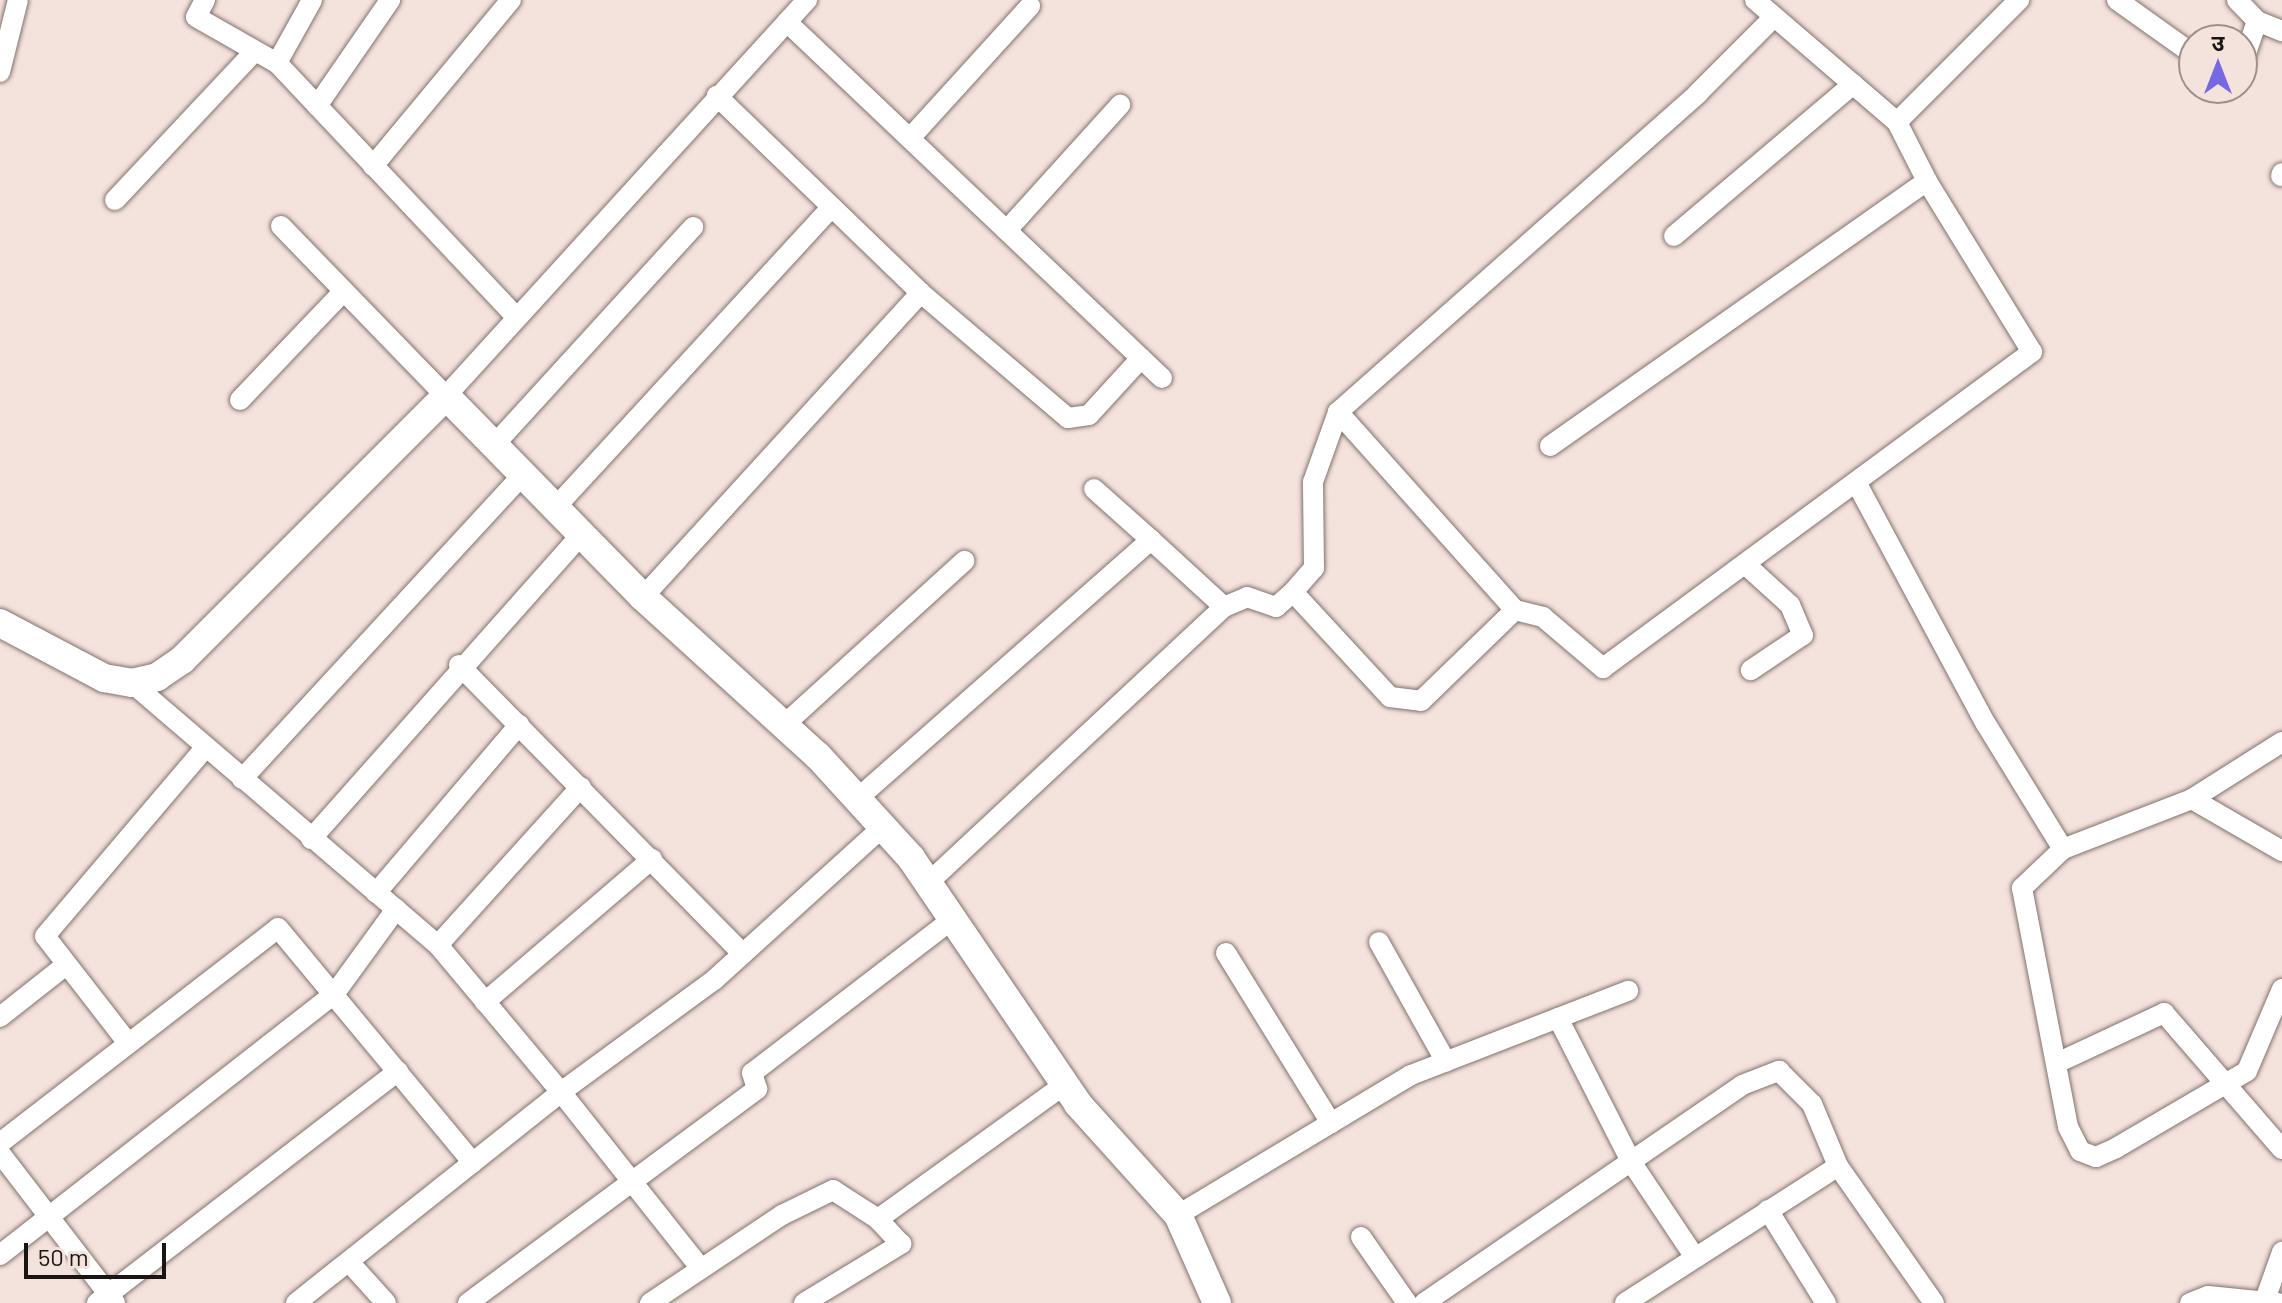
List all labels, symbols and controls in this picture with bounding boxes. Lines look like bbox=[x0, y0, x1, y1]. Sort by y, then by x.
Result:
north arrow bbox=[2178, 24, 2258, 104]
text: उ bbox=[2212, 29, 2224, 55]
scale bar bbox=[28, 1227, 170, 1277]
text: 50 m bbox=[38, 1242, 89, 1271]

